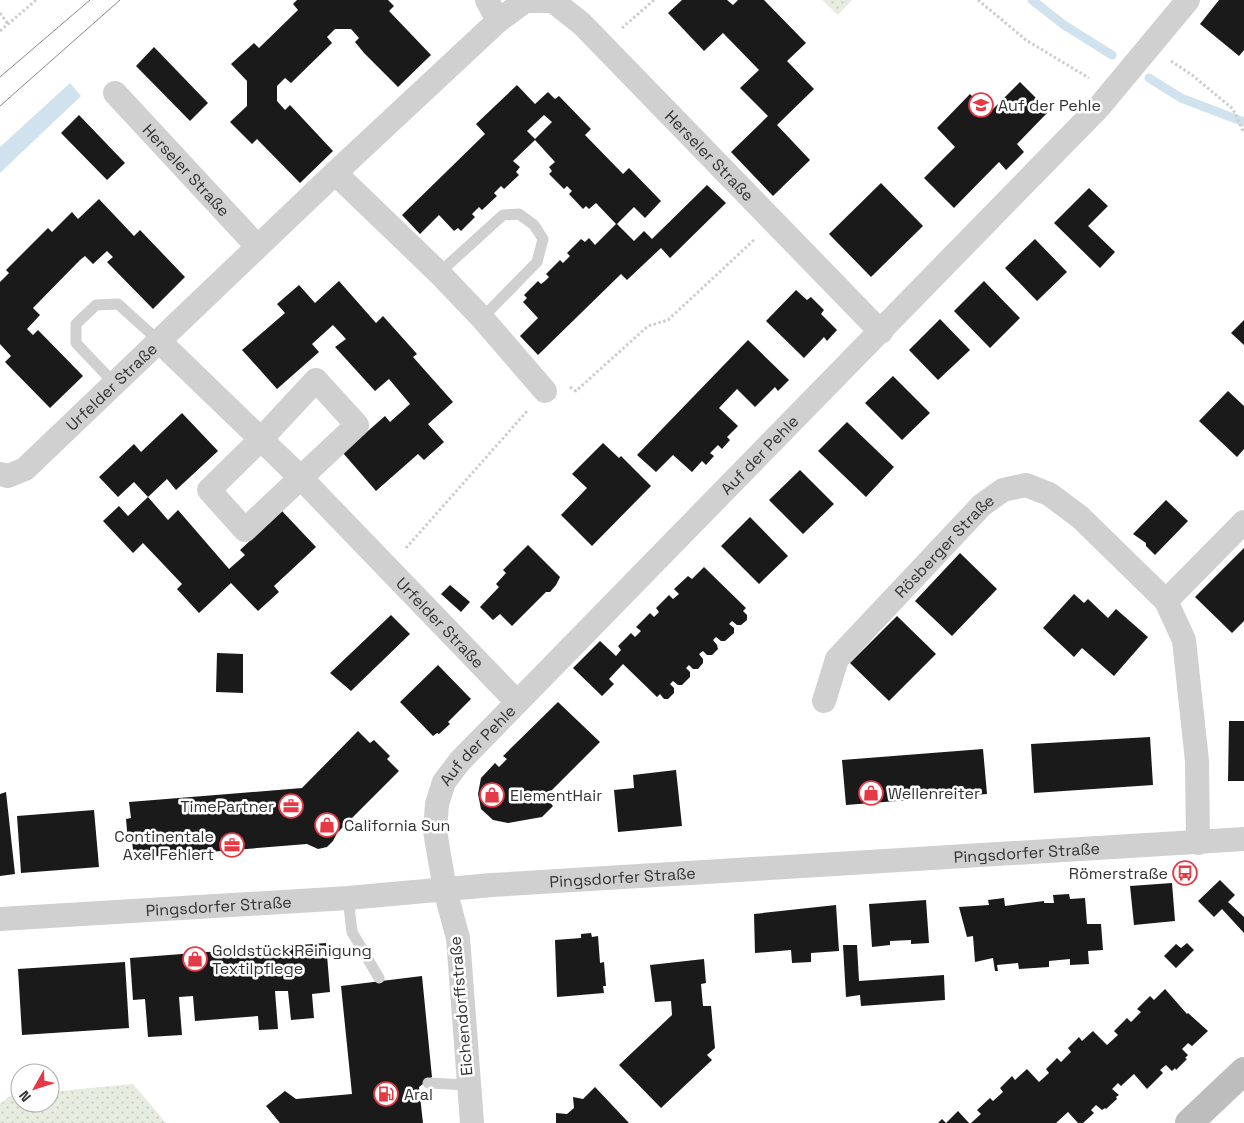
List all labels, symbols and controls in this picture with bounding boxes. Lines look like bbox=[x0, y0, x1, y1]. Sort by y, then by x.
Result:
school or university icon: Auf der Pehle bbox=[968, 92, 994, 118]
place label: Auf der Pehle bbox=[998, 95, 1101, 116]
street label: Herseler Straße bbox=[661, 105, 759, 205]
street label: Herseler Straße bbox=[138, 119, 235, 221]
street label: Urfelder Straße bbox=[61, 338, 161, 435]
street label: Auf der Pehle bbox=[716, 410, 803, 499]
street label: Rösberger Straße bbox=[890, 489, 998, 602]
street label: Urfelder Straße bbox=[392, 573, 489, 672]
street label: Auf der Pehle bbox=[435, 700, 520, 790]
shop icon: Wellenreiter bbox=[858, 780, 884, 806]
shop icon: ElementHair bbox=[479, 782, 505, 808]
place label: Wellenreiter bbox=[888, 783, 980, 804]
place label: ElementHair bbox=[510, 785, 602, 806]
office icon: TimePartner bbox=[278, 793, 304, 819]
place label: TimePartner bbox=[180, 796, 274, 817]
shop icon: California Sun bbox=[314, 812, 340, 838]
place label: California Sun bbox=[344, 815, 450, 836]
place label: Continentale Axel Fehlert bbox=[114, 826, 214, 865]
office icon: Continentale Axel Fehlert bbox=[219, 832, 245, 858]
street label: Pingsdorfer Straße bbox=[953, 837, 1100, 867]
bus stop icon: Römerstraße bbox=[1172, 860, 1198, 886]
street label: Pingsdorfer Straße bbox=[549, 862, 696, 892]
place label: Römerstraße bbox=[1069, 863, 1168, 884]
street label: Pingsdorfer Straße bbox=[145, 891, 292, 921]
street label: Eichendorffstraße bbox=[444, 935, 478, 1077]
place label: Goldstück Reinigung Textilpflege bbox=[212, 940, 372, 979]
shop icon: Goldstück Reinigung Textilpflege bbox=[182, 946, 208, 972]
north arrow bbox=[10, 1063, 60, 1113]
fuel station icon: Aral bbox=[373, 1081, 399, 1107]
place label: Aral bbox=[404, 1084, 433, 1105]
text: N bbox=[15, 1087, 35, 1105]

